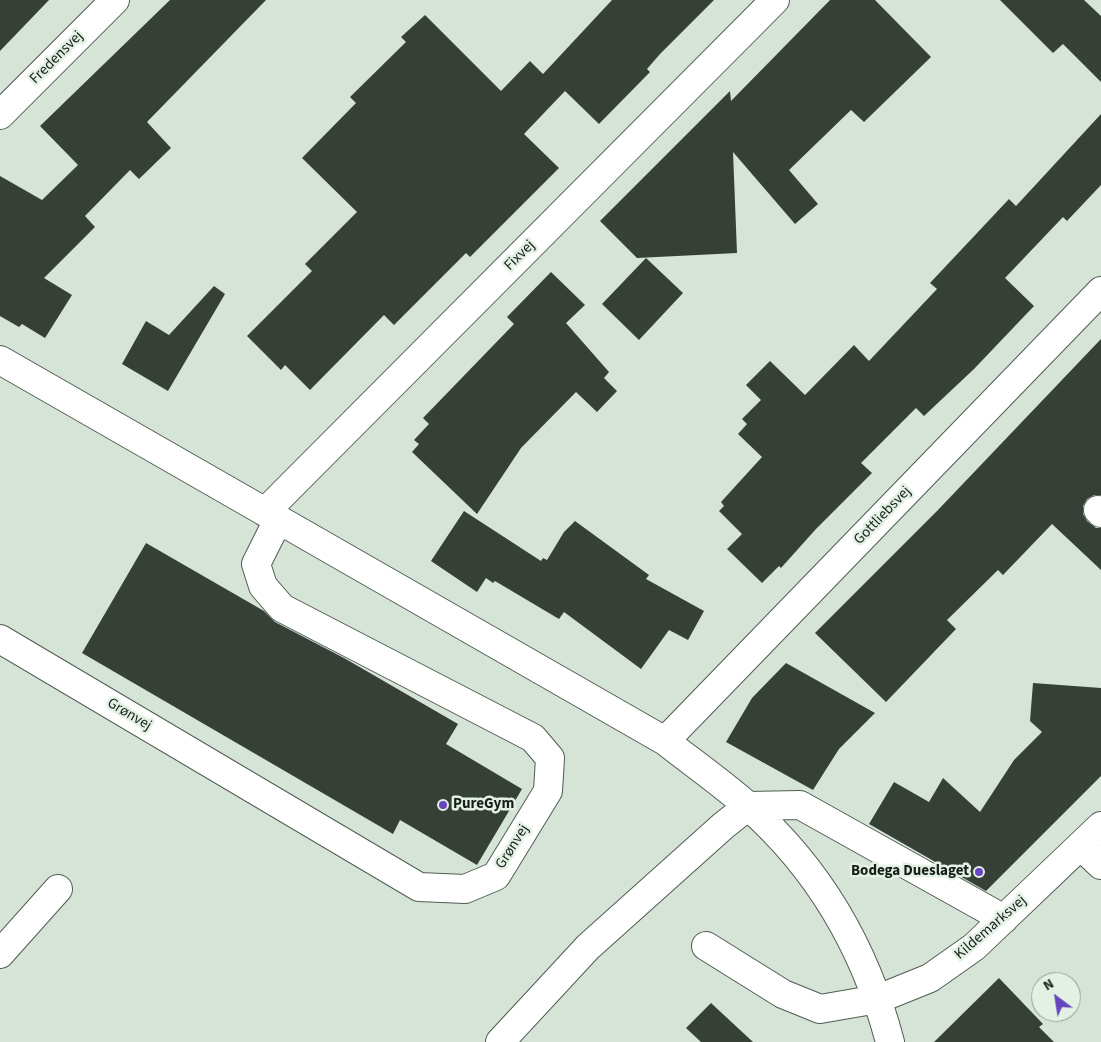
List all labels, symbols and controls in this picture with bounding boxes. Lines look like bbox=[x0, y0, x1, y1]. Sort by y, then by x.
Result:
street label: Fredensvej bbox=[27, 28, 87, 88]
street label: Fixvej bbox=[501, 237, 539, 275]
street label: Gottliebsvej bbox=[851, 483, 915, 549]
street label: Grønvej bbox=[103, 695, 155, 735]
place label: PureGym bbox=[453, 796, 514, 814]
marker: PureGym bbox=[437, 799, 449, 811]
street label: Grønvej bbox=[492, 822, 534, 872]
place label: Bodega Dueslaget bbox=[851, 863, 969, 881]
marker: Bodega Dueslaget bbox=[973, 866, 985, 878]
street label: Kildemarksvej bbox=[952, 892, 1030, 964]
north arrow bbox=[1031, 972, 1081, 1022]
text: N bbox=[1040, 974, 1058, 996]

